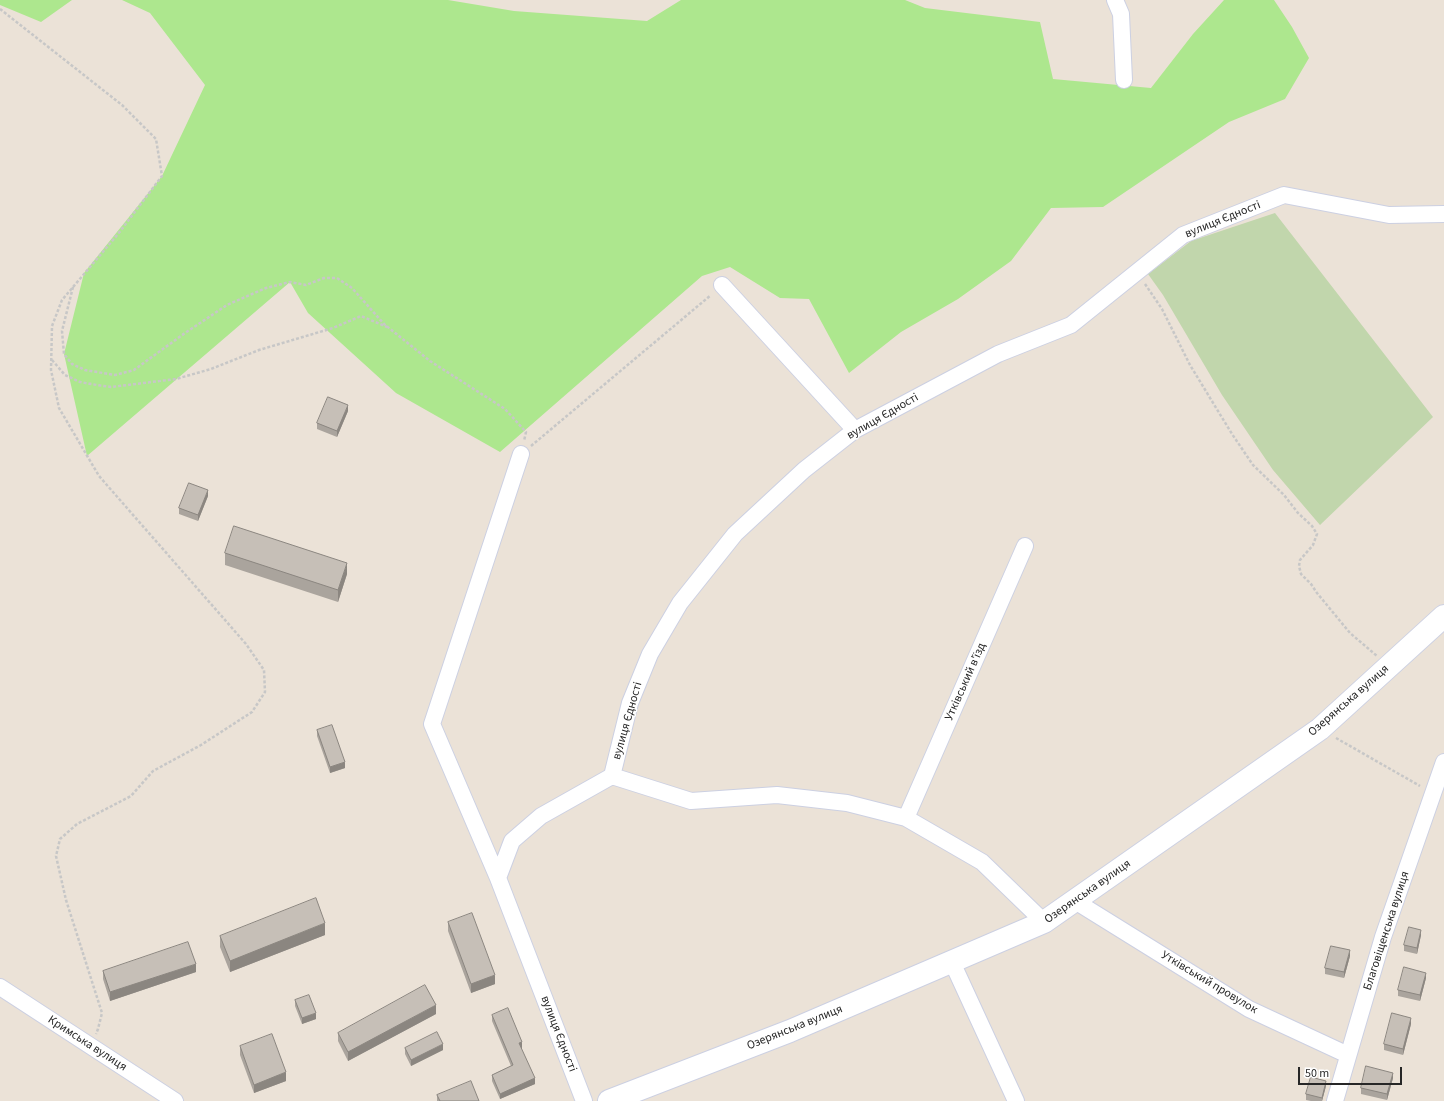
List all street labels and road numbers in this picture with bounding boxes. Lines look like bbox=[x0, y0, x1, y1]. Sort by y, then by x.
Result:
street label: вулиця Єдності bbox=[1183, 198, 1263, 242]
street label: вулиця Єдності bbox=[845, 391, 921, 443]
street label: Утківський в'їзд bbox=[942, 641, 990, 723]
street label: Озерянська вулиця bbox=[1306, 662, 1392, 740]
street label: вулиця Єдності bbox=[610, 680, 646, 762]
street label: Озерянська вулиця bbox=[1042, 857, 1134, 927]
street label: Благовіщенська вулиця bbox=[1361, 870, 1413, 992]
street label: Утківський провулок bbox=[1158, 949, 1260, 1017]
street label: вулиця Єдності bbox=[537, 994, 579, 1074]
street label: Озерянська вулиця bbox=[745, 1002, 845, 1054]
street label: Кримська вулиця bbox=[45, 1013, 129, 1075]

